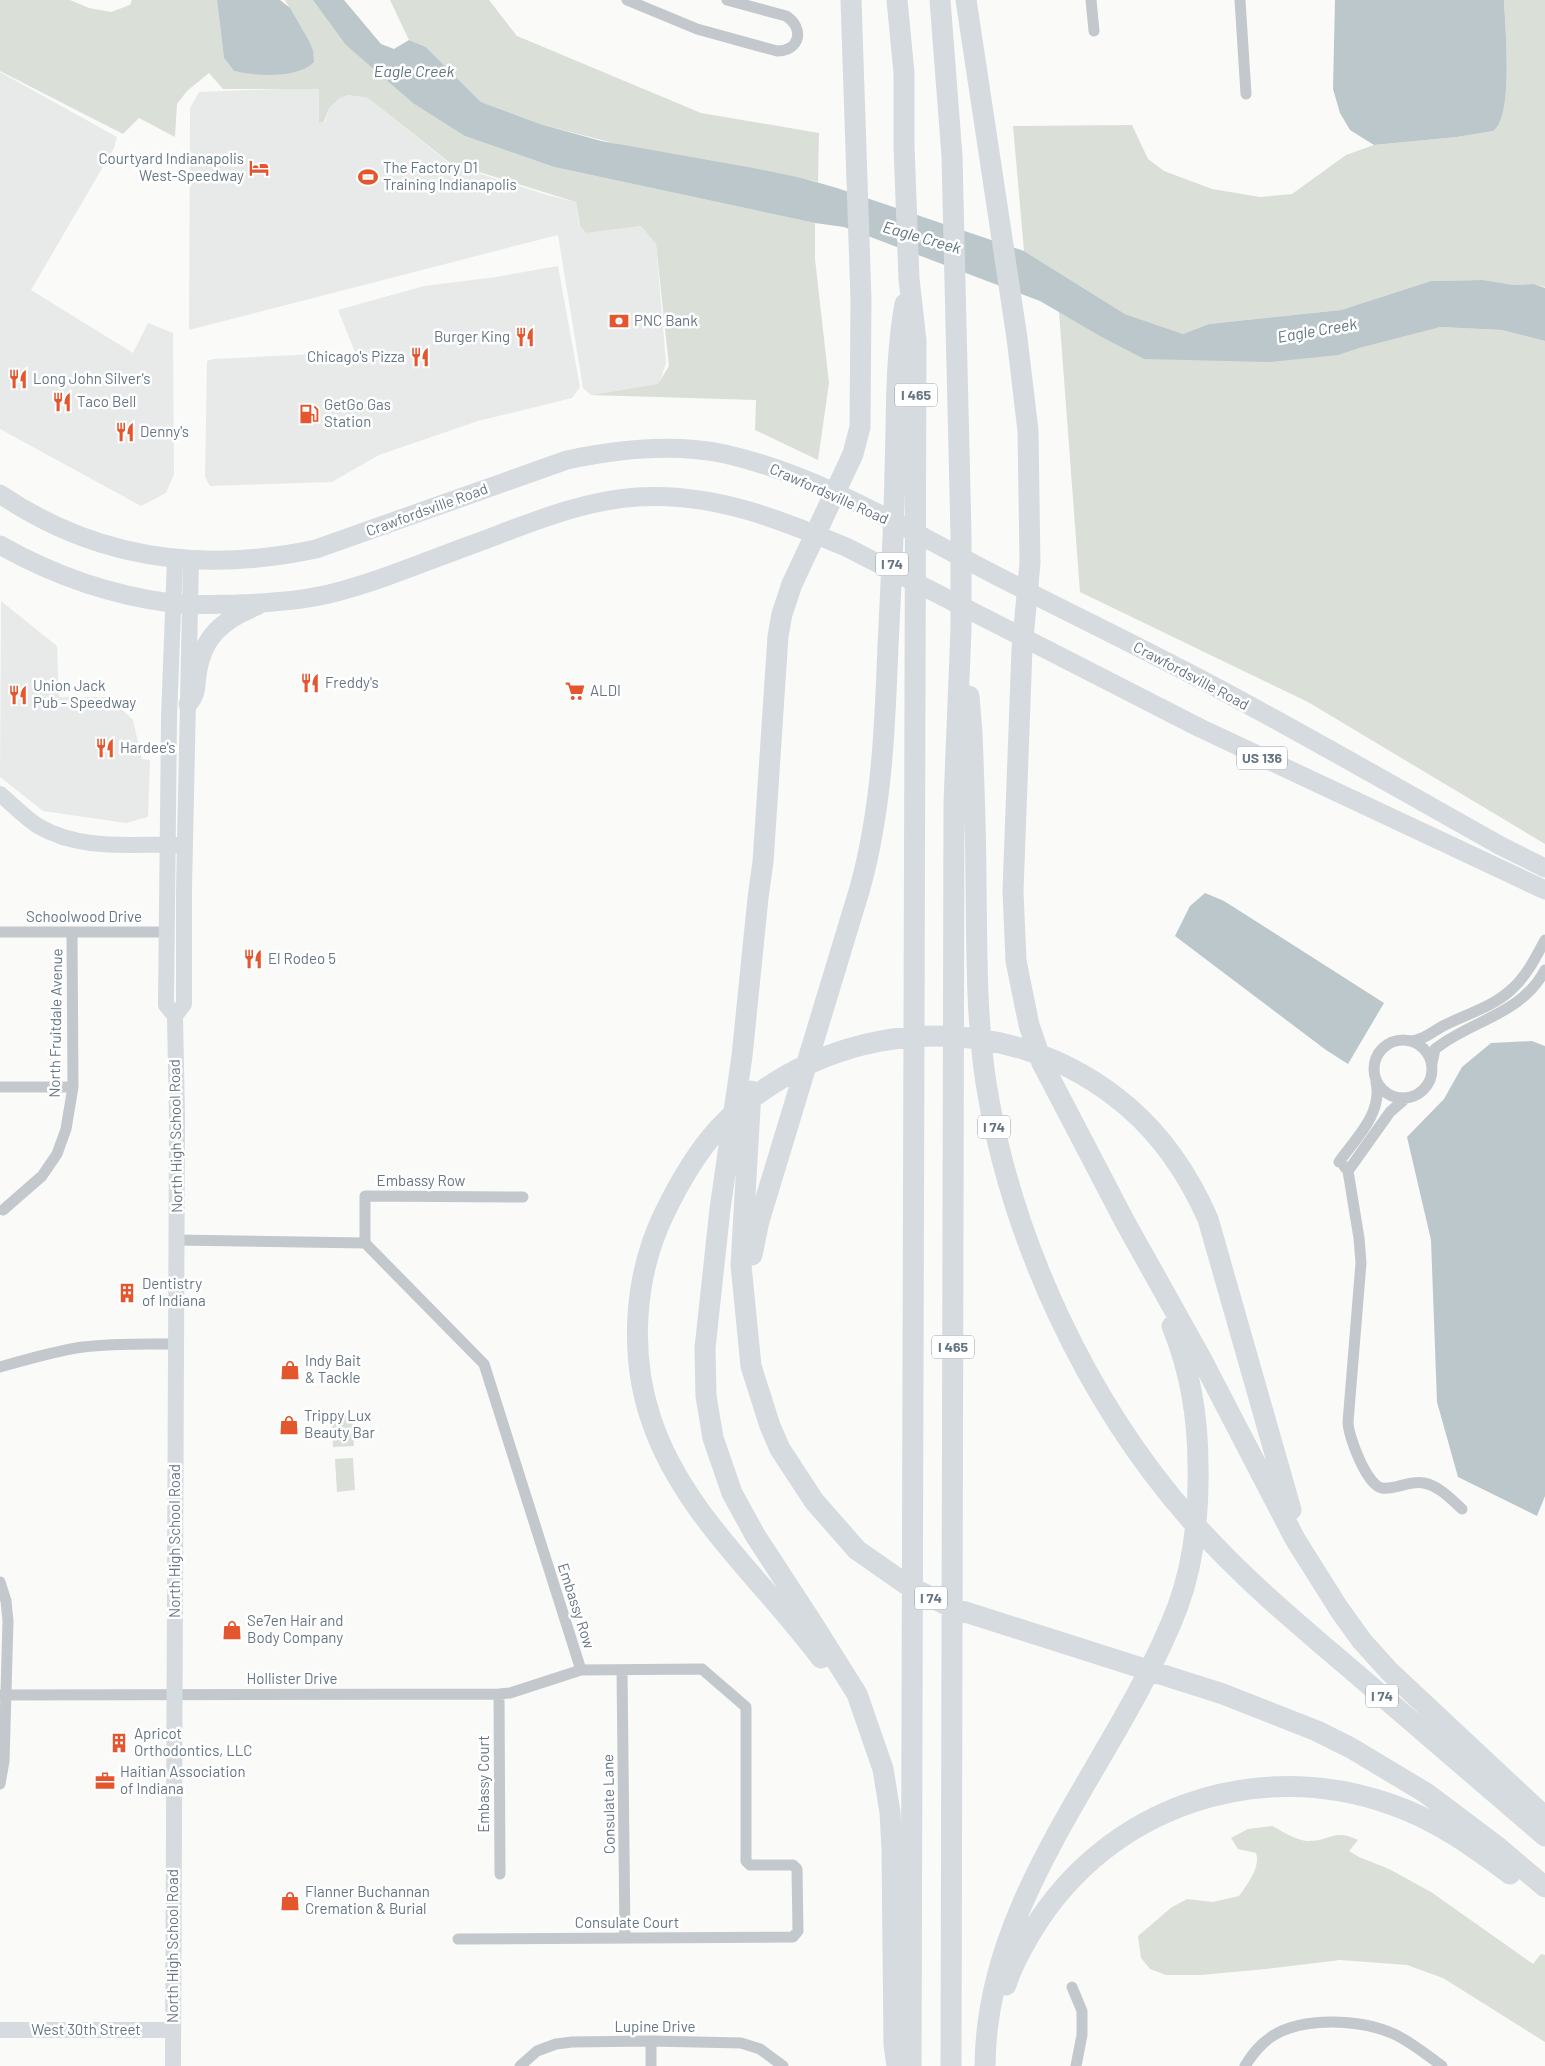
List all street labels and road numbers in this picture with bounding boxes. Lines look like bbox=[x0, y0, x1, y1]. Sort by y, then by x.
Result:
road number: I 465 bbox=[895, 384, 937, 406]
street label: Crawfordsville Road bbox=[767, 459, 892, 527]
street label: Crawfordsville Road bbox=[363, 479, 490, 539]
road number: I 74 bbox=[876, 552, 908, 576]
street label: Crawfordsville Road bbox=[1131, 637, 1252, 713]
road number: US 136 bbox=[1237, 746, 1287, 770]
street label: Schoolwood Drive bbox=[26, 907, 142, 925]
street label: North Fruitdale Avenue bbox=[45, 948, 65, 1098]
street label: North High School Road bbox=[165, 1059, 185, 1213]
road number: I 74 bbox=[978, 1116, 1010, 1138]
street label: Embassy Row bbox=[377, 1171, 466, 1189]
road number: I 465 bbox=[932, 1335, 974, 1358]
street label: North High School Road bbox=[165, 1464, 183, 1618]
street label: Embassy Row bbox=[555, 1561, 599, 1651]
road number: I 74 bbox=[915, 1586, 947, 1610]
street label: Hollister Drive bbox=[246, 1669, 338, 1687]
road number: I 74 bbox=[1366, 1684, 1398, 1708]
street label: Embassy Court bbox=[474, 1735, 492, 1833]
street label: Consulate Lane bbox=[598, 1754, 618, 1854]
street label: North High School Road bbox=[163, 1869, 181, 2023]
street label: Consulate Court bbox=[575, 1913, 679, 1931]
street label: Lupine Drive bbox=[614, 2017, 696, 2035]
street label: West 30th Street bbox=[31, 2020, 141, 2038]

